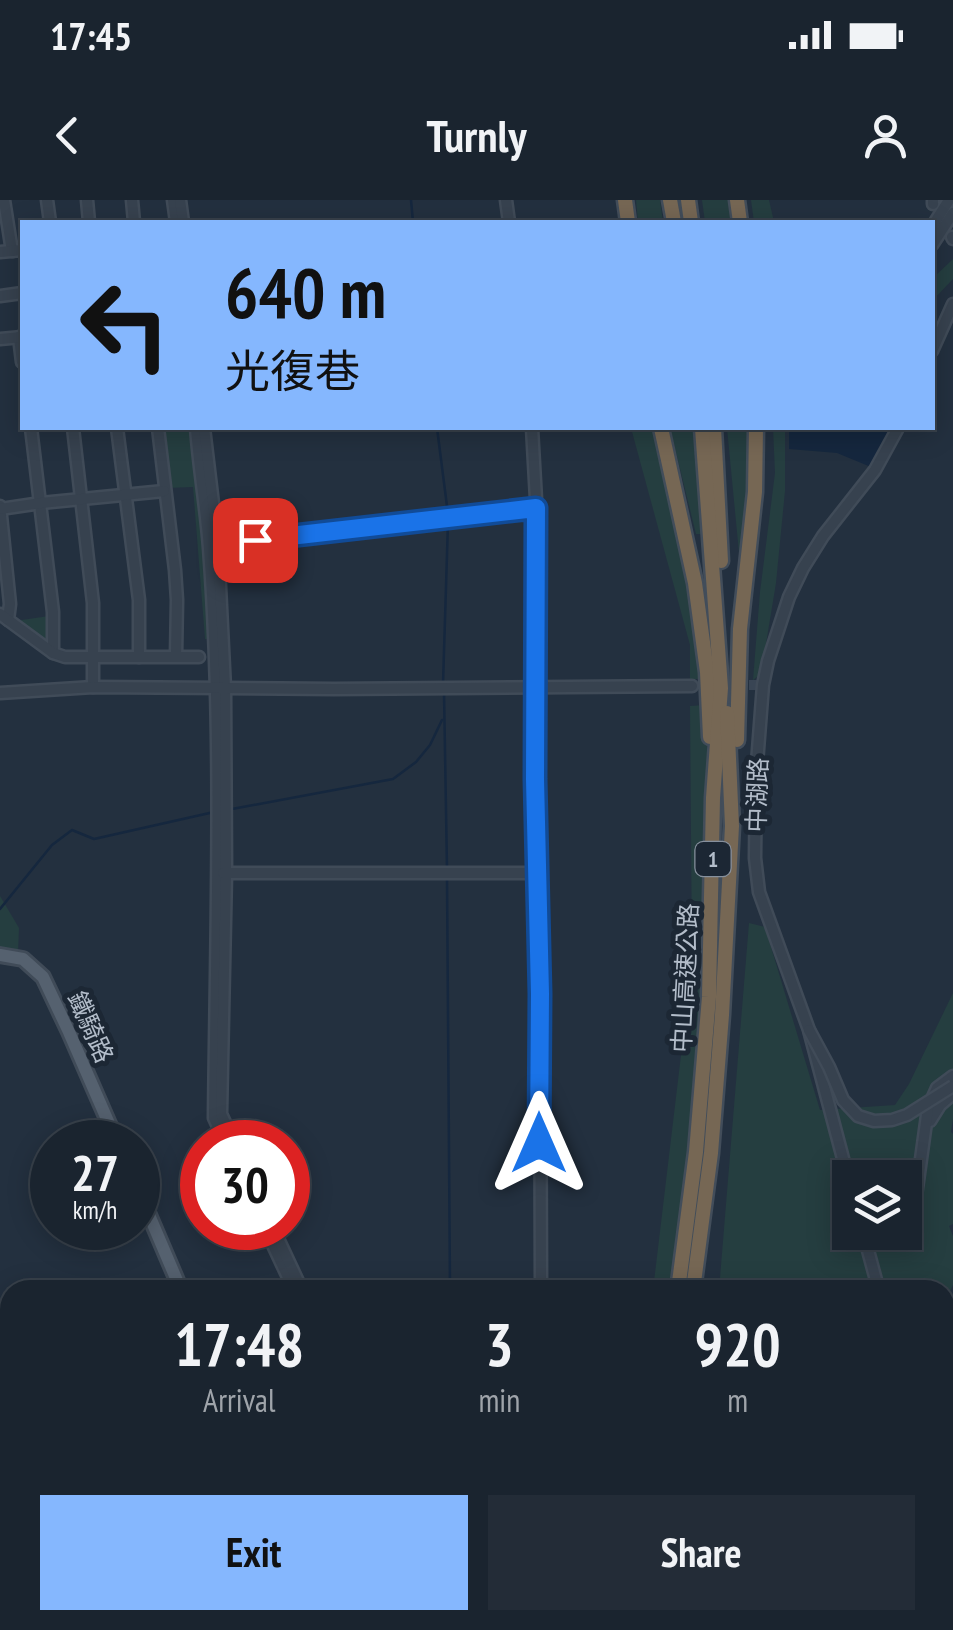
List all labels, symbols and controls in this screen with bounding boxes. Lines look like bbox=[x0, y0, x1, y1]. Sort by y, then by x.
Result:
text: 17:45 bbox=[50, 11, 132, 60]
text: Turnly bbox=[427, 106, 526, 164]
icon: back bbox=[40, 108, 95, 163]
icon: person bbox=[858, 108, 913, 163]
text: 640 m bbox=[225, 247, 386, 337]
icon: left bbox=[60, 260, 190, 390]
text: 光復巷 bbox=[225, 341, 360, 399]
pin bbox=[213, 498, 298, 583]
icon: arrive bbox=[228, 513, 283, 568]
street label: 中湖路 bbox=[740, 757, 774, 833]
road number: 1 bbox=[696, 842, 730, 876]
street label: 中山高速公路 bbox=[665, 902, 705, 1054]
street label: 鐵騎路 bbox=[61, 986, 121, 1068]
position arrow bbox=[487, 1091, 591, 1195]
speed limit sign: 30 bbox=[180, 1120, 310, 1250]
text: 27 bbox=[71, 1140, 119, 1205]
map controls bbox=[832, 1160, 922, 1250]
button: layers bbox=[832, 1160, 922, 1250]
text: km/h bbox=[73, 1194, 117, 1226]
text: 17:48 bbox=[174, 1305, 304, 1383]
text: 3 bbox=[485, 1305, 514, 1383]
text: 920 bbox=[695, 1305, 781, 1383]
text: Arrival bbox=[203, 1379, 275, 1421]
text: min bbox=[478, 1379, 520, 1421]
text: m bbox=[727, 1379, 748, 1421]
button: Exit bbox=[40, 1495, 468, 1610]
button: Share bbox=[488, 1495, 915, 1610]

